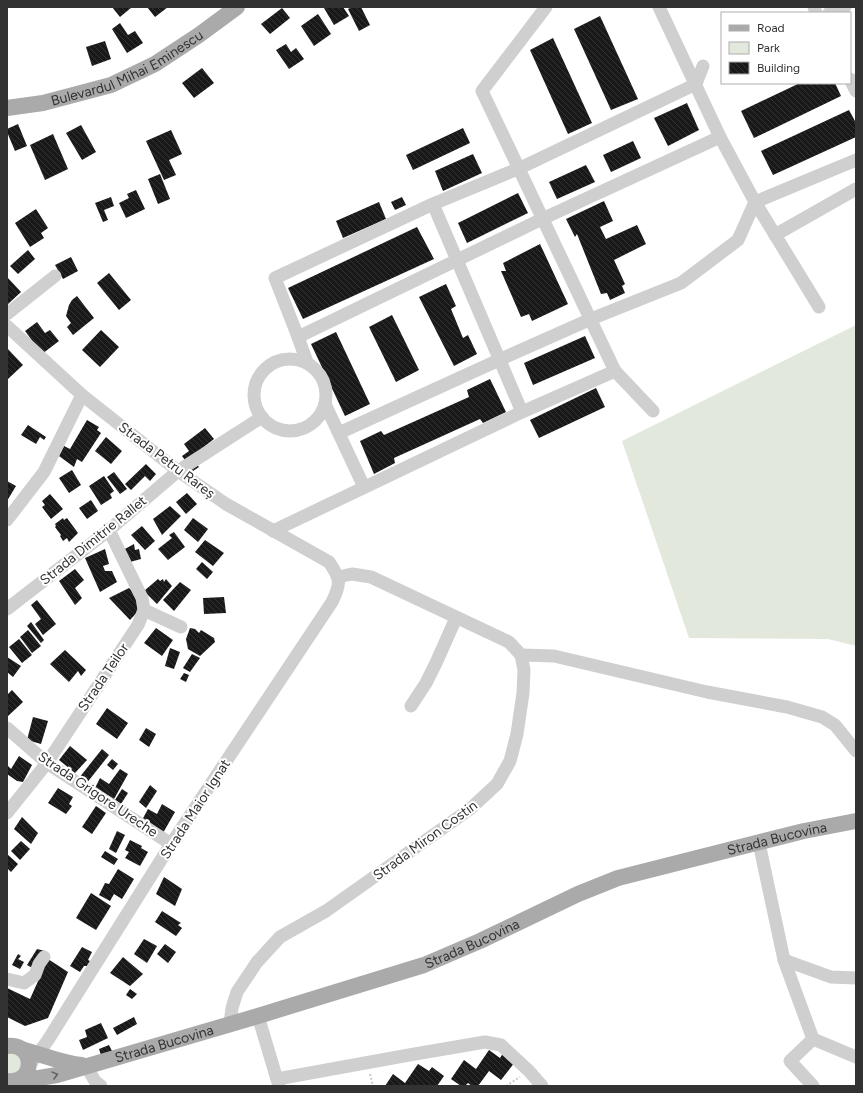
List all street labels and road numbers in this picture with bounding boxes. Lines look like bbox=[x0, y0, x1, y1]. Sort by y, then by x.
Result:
street label: Bulevardul Mihai Eminescu bbox=[49, 27, 206, 110]
street label: Strada Petru Rareș bbox=[115, 419, 218, 502]
street label: Strada Dimitrie Rallet bbox=[37, 492, 150, 589]
street label: Strada Teilor bbox=[74, 640, 132, 714]
street label: Strada Grigore Ureche bbox=[35, 748, 161, 841]
street label: Strada Maior Ignat bbox=[157, 756, 234, 862]
street label: Strada Miron Costin bbox=[370, 797, 481, 884]
street label: Strada Bucovina bbox=[725, 819, 828, 859]
street label: Strada Bucovina bbox=[422, 915, 522, 973]
street label: Strada Bucovina bbox=[113, 1022, 216, 1067]

